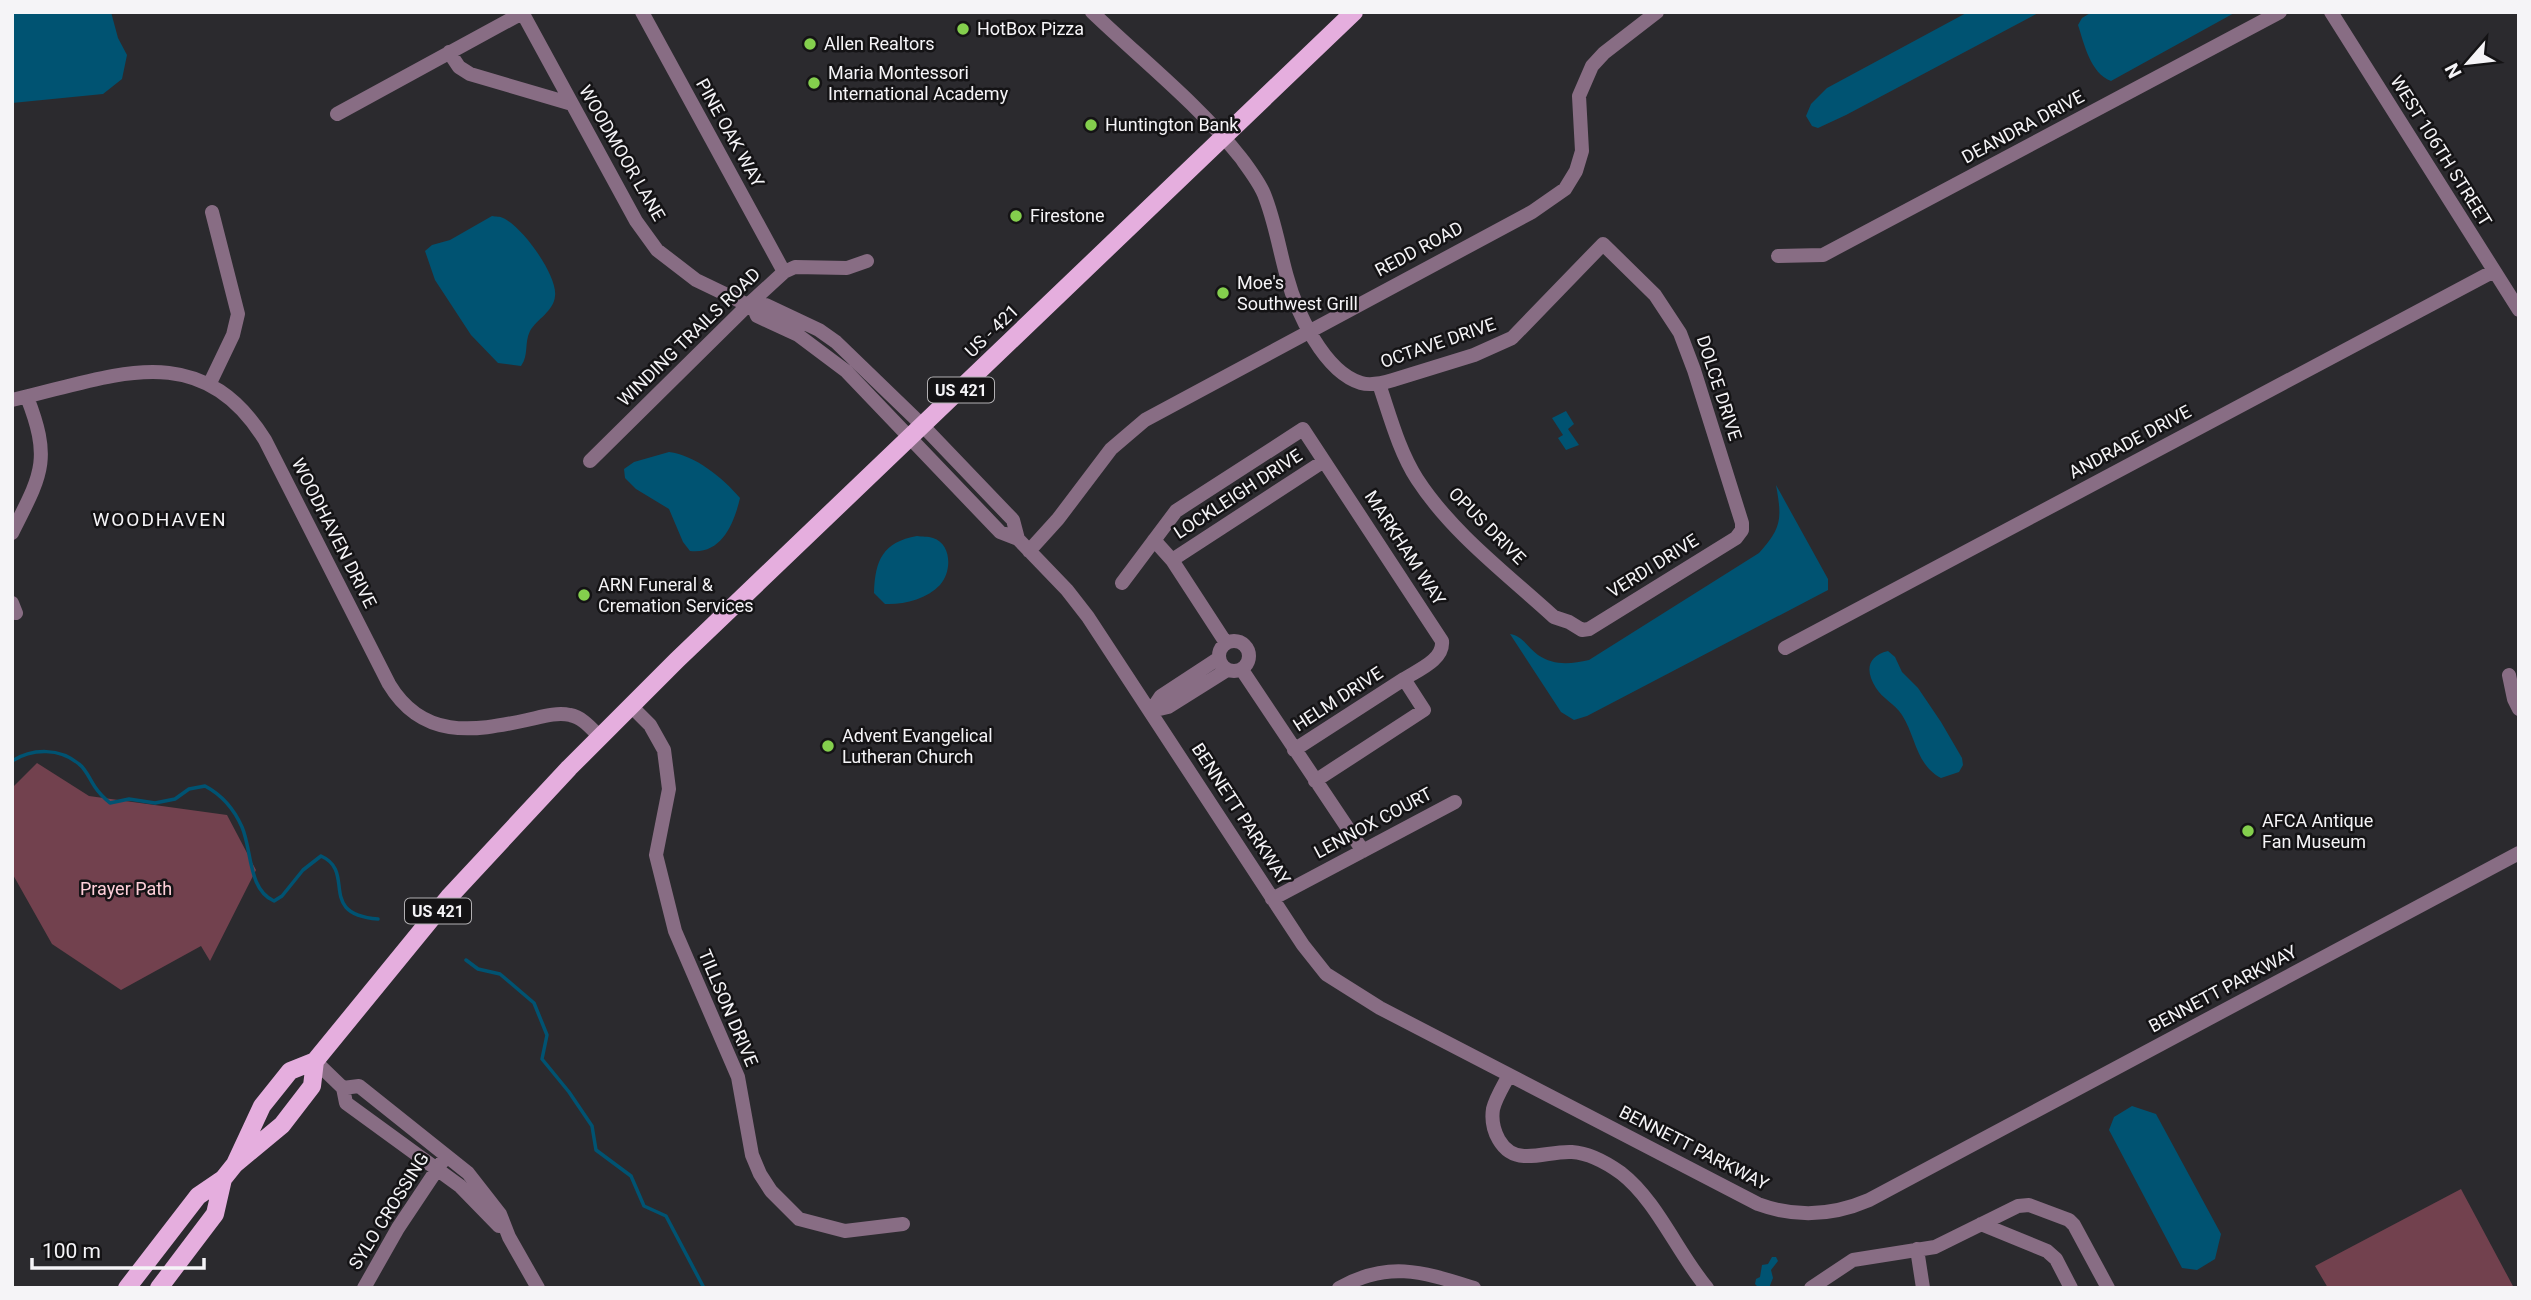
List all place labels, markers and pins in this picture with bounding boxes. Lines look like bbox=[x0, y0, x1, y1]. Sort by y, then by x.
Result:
place label: HotBox Pizza bbox=[977, 18, 1084, 39]
marker: HotBox Pizza bbox=[955, 21, 971, 37]
place label: Allen Realtors bbox=[824, 33, 935, 54]
marker: Allen Realtors bbox=[802, 36, 818, 52]
place label: Maria Montessori International Academy bbox=[828, 62, 1009, 104]
marker: Maria Montessori International Academy bbox=[806, 75, 822, 91]
place label: Huntington Bank bbox=[1105, 114, 1239, 135]
marker: Huntington Bank bbox=[1083, 117, 1099, 133]
place label: Firestone bbox=[1030, 205, 1105, 226]
marker: Firestone bbox=[1008, 208, 1024, 224]
place label: Moe's Southwest Grill bbox=[1237, 272, 1358, 314]
marker: Moe's Southwest Grill bbox=[1215, 285, 1231, 301]
place label: ARN Funeral & Cremation Services bbox=[598, 574, 754, 616]
marker: ARN Funeral & Cremation Services bbox=[576, 587, 592, 603]
place label: Advent Evangelical Lutheran Church bbox=[842, 725, 993, 767]
marker: Advent Evangelical Lutheran Church bbox=[820, 738, 836, 754]
place label: AFCA Antique Fan Museum bbox=[2262, 810, 2373, 852]
marker: AFCA Antique Fan Museum bbox=[2240, 823, 2256, 839]

